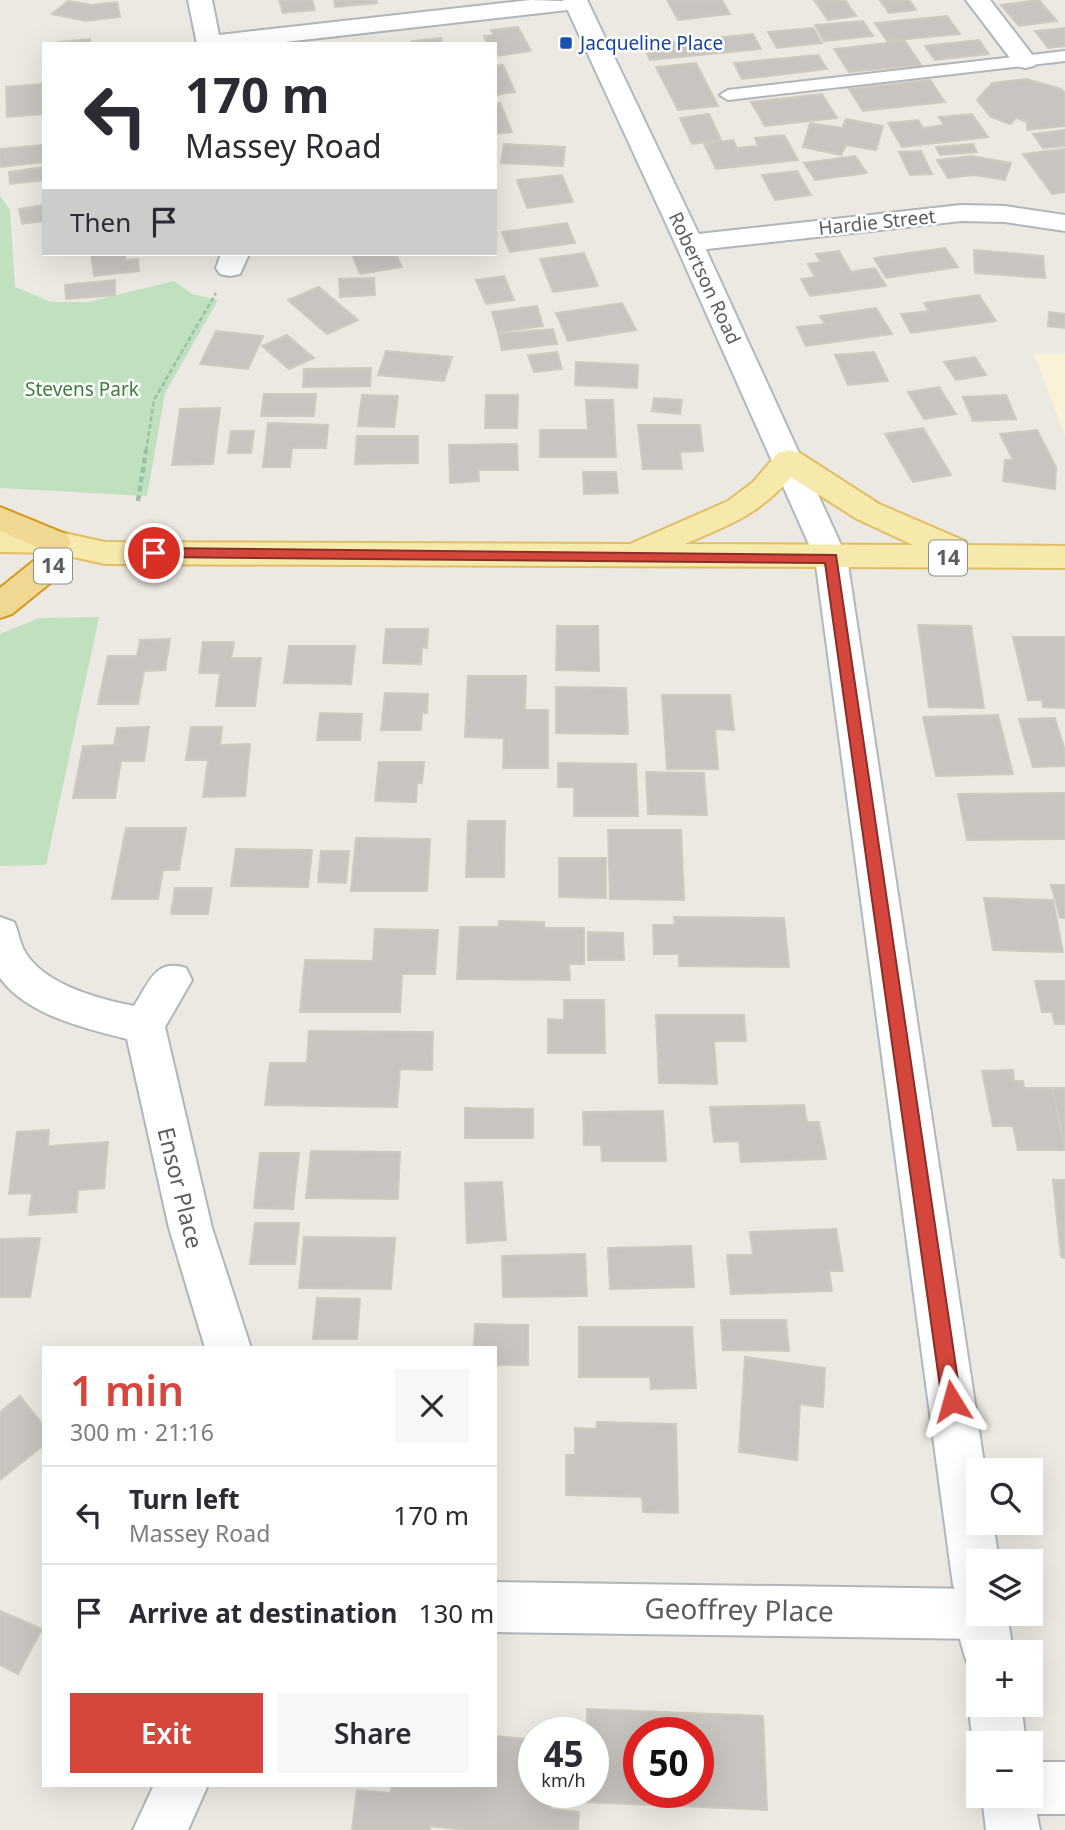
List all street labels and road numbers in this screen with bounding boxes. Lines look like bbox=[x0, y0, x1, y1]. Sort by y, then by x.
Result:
street label: Hardie Street bbox=[817, 203, 937, 241]
street label: Robertson Road bbox=[663, 208, 747, 348]
road number: 14 bbox=[929, 540, 967, 576]
road number: 14 bbox=[34, 548, 72, 584]
street label: Ensor Place bbox=[150, 1124, 212, 1252]
street label: Geoffrey Place bbox=[644, 1588, 834, 1630]

